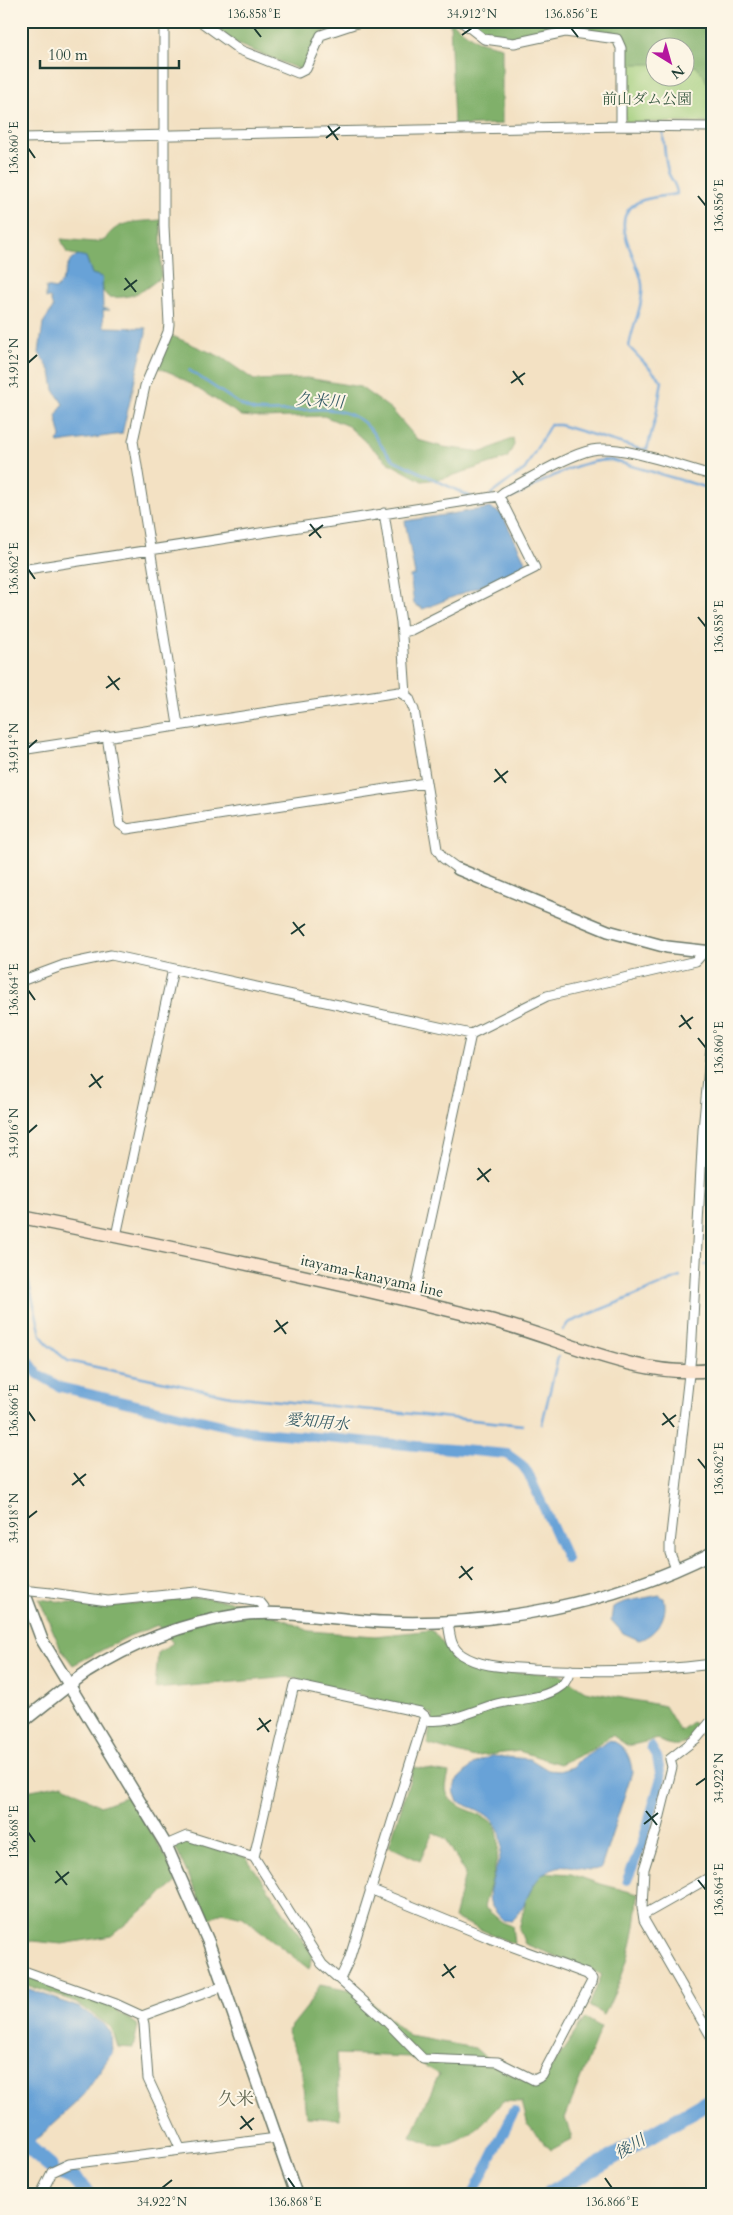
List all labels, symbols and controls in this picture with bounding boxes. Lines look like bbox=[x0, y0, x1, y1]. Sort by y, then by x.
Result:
text: 136.858°E bbox=[227, 6, 281, 22]
text: 34.912°N bbox=[447, 6, 498, 22]
text: 136.856°E bbox=[544, 6, 598, 22]
scale bar bbox=[40, 38, 179, 70]
north arrow bbox=[646, 38, 696, 88]
text: 100 m bbox=[48, 45, 88, 65]
text: N bbox=[667, 61, 688, 83]
park label: 前山ダム公園 bbox=[602, 89, 692, 109]
text: 136.860°E bbox=[6, 121, 22, 175]
text: 136.856°E bbox=[711, 179, 727, 233]
text: 34.912°N bbox=[6, 337, 22, 388]
water label: 久米川 bbox=[295, 388, 347, 414]
text: 136.862°E bbox=[6, 542, 22, 596]
text: 136.858°E bbox=[711, 600, 727, 654]
text: 34.914°N bbox=[6, 722, 22, 773]
text: 136.864°E bbox=[6, 963, 22, 1017]
text: 136.860°E bbox=[711, 1021, 727, 1075]
text: 34.916°N bbox=[6, 1107, 22, 1158]
street label: itayama-kanayama line bbox=[299, 1250, 446, 1302]
text: 136.866°E bbox=[6, 1384, 22, 1438]
water label: 愛知用水 bbox=[284, 1408, 352, 1436]
text: 136.862°E bbox=[711, 1442, 727, 1496]
text: 34.918°N bbox=[6, 1492, 22, 1543]
text: 34.922°N bbox=[711, 1752, 727, 1803]
text: 136.868°E bbox=[6, 1805, 22, 1859]
text: 136.864°E bbox=[711, 1863, 727, 1917]
district label: 久米 bbox=[218, 2087, 254, 2112]
water label: 後川 bbox=[611, 2128, 651, 2165]
text: 34.922°N bbox=[137, 2194, 188, 2210]
text: 136.868°E bbox=[268, 2194, 322, 2210]
text: 136.866°E bbox=[585, 2194, 639, 2210]

